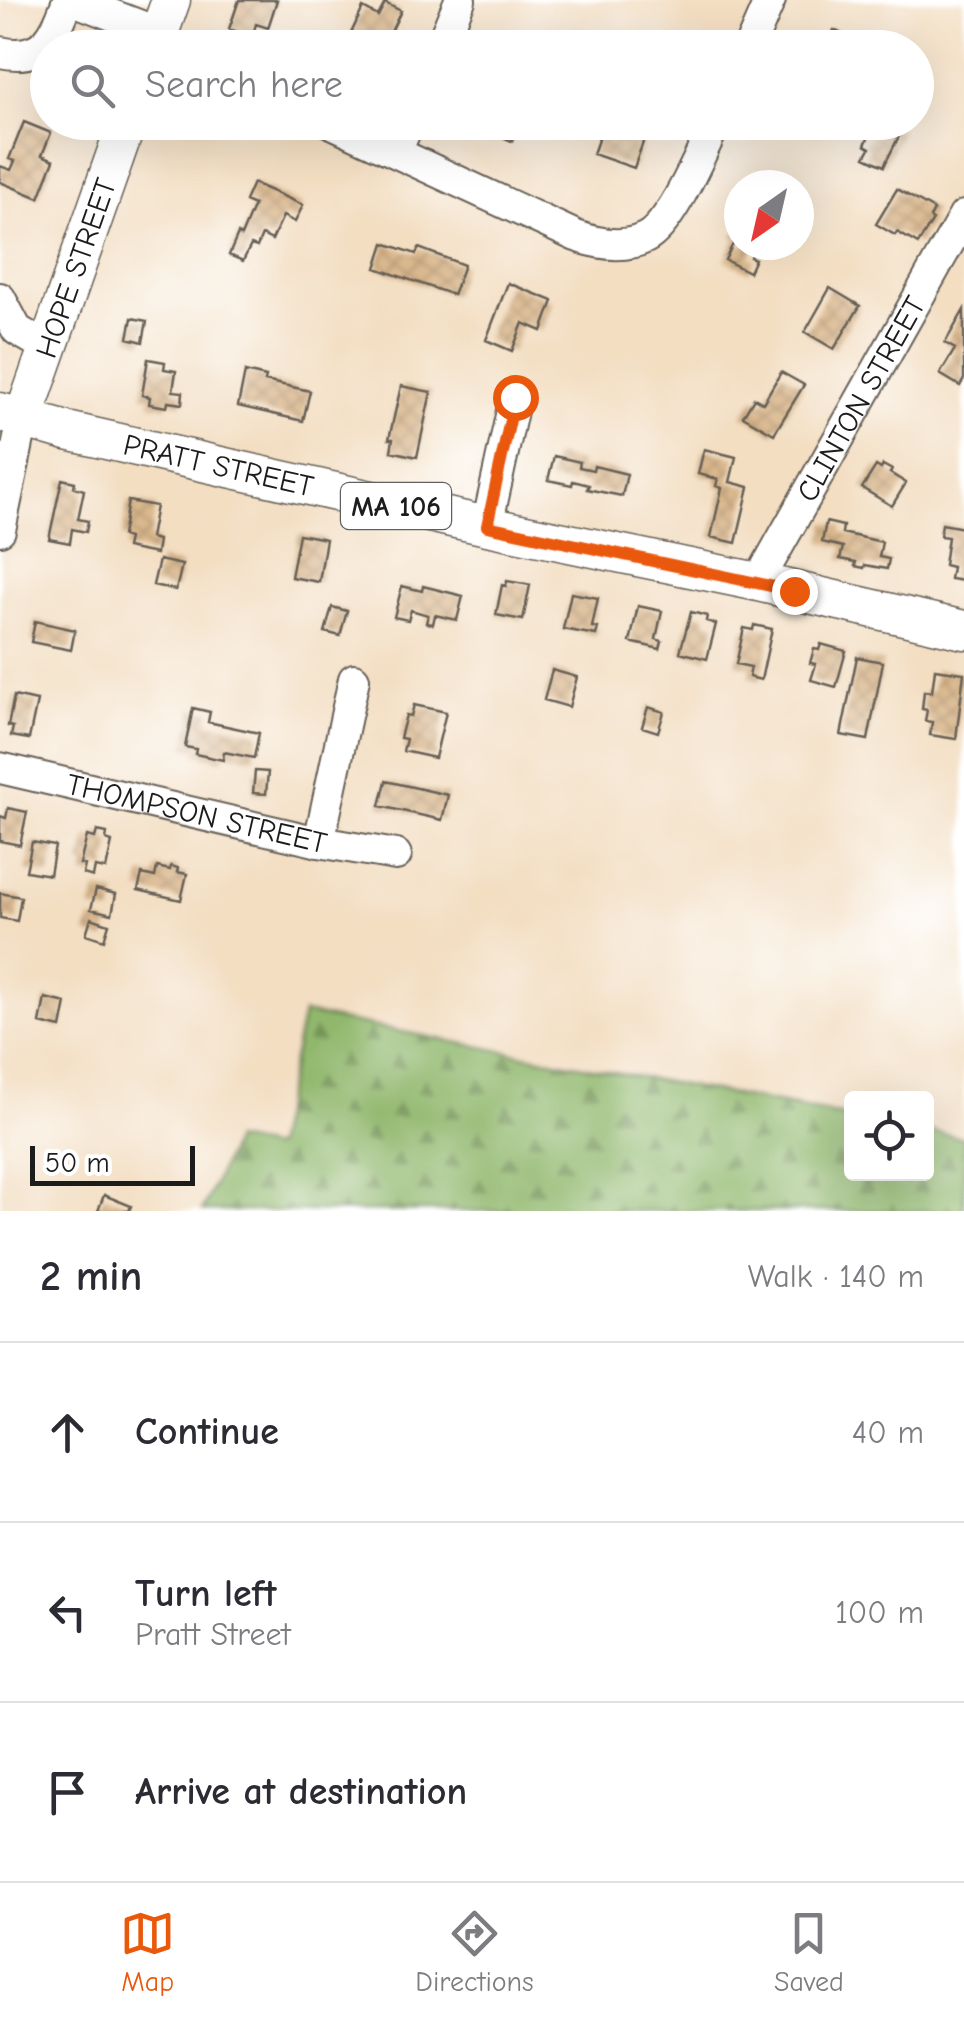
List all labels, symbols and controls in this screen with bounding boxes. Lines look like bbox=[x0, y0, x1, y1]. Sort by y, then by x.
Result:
search box bbox=[30, 30, 934, 140]
icon: search bbox=[65, 58, 120, 113]
text: Search here bbox=[145, 63, 343, 107]
north arrow bbox=[724, 170, 814, 260]
street label: HOPE STREET bbox=[29, 173, 124, 363]
street label: CLINTON STREET bbox=[790, 290, 933, 508]
route start bbox=[493, 375, 539, 421]
street label: PRATT STREET bbox=[120, 427, 317, 505]
road number: MA 106 bbox=[341, 483, 451, 529]
route end bbox=[772, 569, 818, 615]
street label: THOMPSON STREET bbox=[63, 767, 331, 861]
map controls bbox=[844, 1091, 934, 1181]
button: locate bbox=[844, 1091, 934, 1181]
scale bar bbox=[30, 1141, 195, 1186]
text: 50 m bbox=[45, 1147, 110, 1179]
text: 2 min bbox=[40, 1252, 142, 1301]
text: Walk · 140 m bbox=[748, 1258, 924, 1295]
icon: ahead bbox=[40, 1405, 95, 1460]
text: Continue bbox=[135, 1410, 279, 1454]
text: 40 m bbox=[852, 1414, 924, 1451]
text: Turn left bbox=[135, 1572, 276, 1616]
icon: left bbox=[40, 1585, 95, 1640]
text: 100 m bbox=[835, 1594, 924, 1631]
text: Pratt Street bbox=[135, 1616, 291, 1653]
icon: arrive bbox=[40, 1765, 95, 1820]
text: Arrive at destination bbox=[135, 1770, 467, 1814]
tab: Map bbox=[120, 1906, 175, 1998]
tab: Directions bbox=[415, 1906, 534, 1998]
tab: Saved bbox=[774, 1906, 844, 1998]

